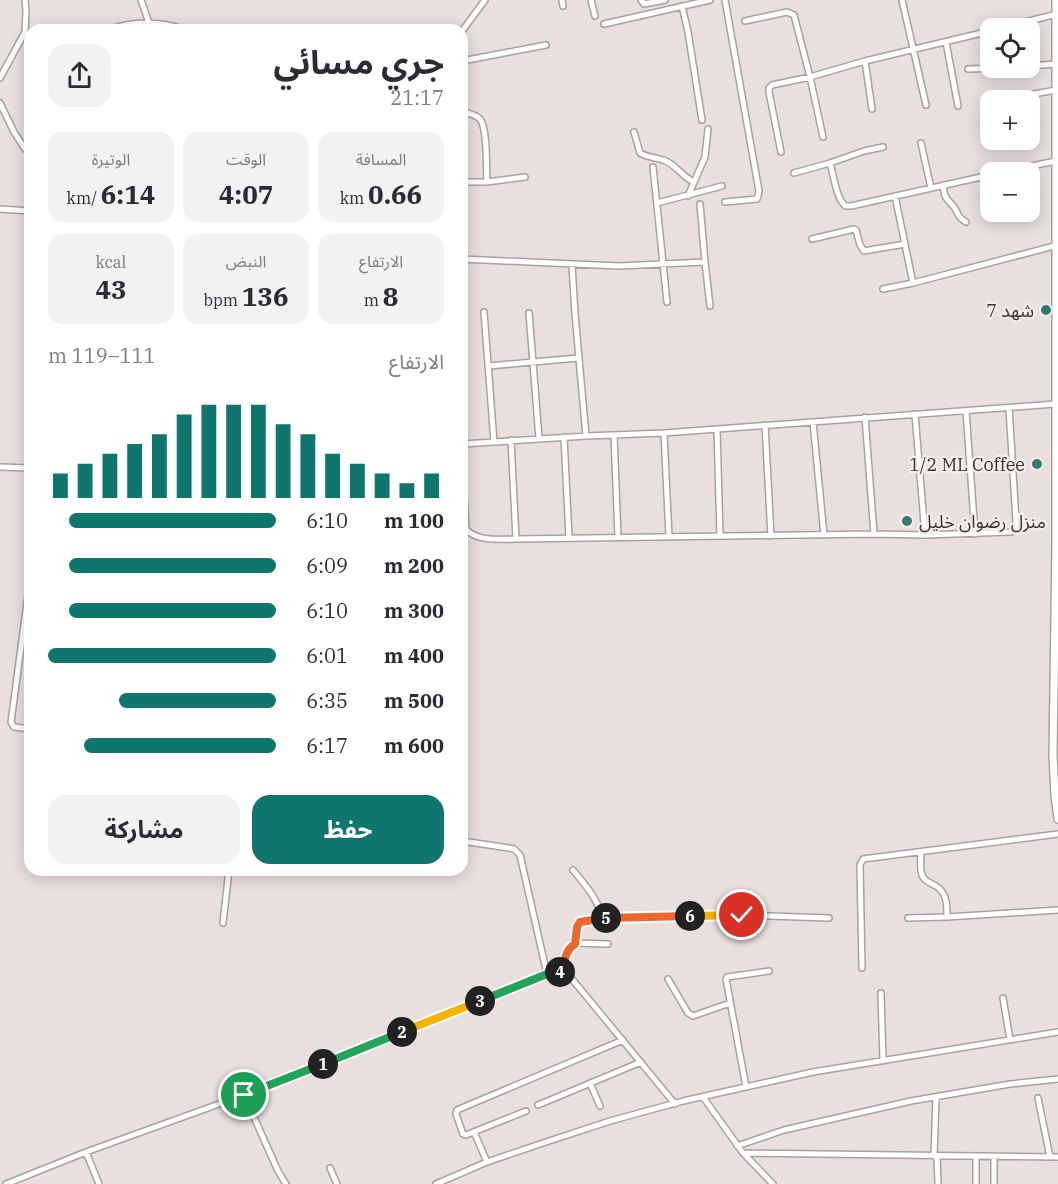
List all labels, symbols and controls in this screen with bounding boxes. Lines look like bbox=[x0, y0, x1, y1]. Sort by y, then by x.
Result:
map controls bbox=[980, 18, 1040, 222]
button: locate bbox=[980, 18, 1040, 78]
text: جري مسائي bbox=[273, 40, 444, 83]
button: share bbox=[48, 44, 111, 107]
text: 21:17 bbox=[390, 84, 444, 111]
button: + bbox=[980, 90, 1040, 150]
text: الوتيرة bbox=[92, 149, 130, 169]
text: الوقت bbox=[226, 149, 266, 169]
text: المسافة bbox=[356, 149, 406, 169]
button: − bbox=[980, 162, 1040, 222]
text: 6:14 bbox=[101, 177, 155, 211]
text: 4:07 bbox=[219, 177, 273, 211]
text: 0.66 bbox=[368, 177, 422, 211]
text: /km bbox=[67, 188, 101, 208]
text: km bbox=[340, 188, 368, 208]
text: النبض bbox=[226, 251, 266, 271]
text: الارتفاع bbox=[359, 251, 403, 271]
text: kcal bbox=[96, 252, 126, 272]
text: 43 bbox=[95, 272, 127, 306]
text: 136 bbox=[242, 279, 289, 313]
text: 8 bbox=[383, 279, 398, 313]
text: bpm bbox=[203, 290, 242, 310]
text: m bbox=[364, 290, 383, 310]
place label: شهد 7 bbox=[986, 299, 1034, 322]
marker: شهد 7 bbox=[1039, 303, 1053, 317]
text: 111–119 m bbox=[48, 342, 155, 369]
text: الارتفاع bbox=[389, 348, 444, 375]
place label: 1/2 ML Coffee bbox=[909, 453, 1025, 476]
marker: 1/2 ML Coffee bbox=[1030, 457, 1044, 471]
text: 6:10 bbox=[306, 507, 348, 534]
text: 100 m bbox=[384, 507, 444, 534]
place label: منزل رضوان خليل bbox=[919, 510, 1046, 533]
marker: منزل رضوان خليل bbox=[900, 514, 914, 528]
text: 6:09 bbox=[306, 552, 348, 579]
text: 200 m bbox=[384, 552, 444, 579]
text: 6:10 bbox=[306, 597, 348, 624]
text: 300 m bbox=[384, 597, 444, 624]
text: 6:01 bbox=[306, 642, 348, 669]
text: 400 m bbox=[384, 642, 444, 669]
text: 6:35 bbox=[306, 687, 348, 714]
text: 500 m bbox=[384, 687, 444, 714]
text: 6:17 bbox=[306, 732, 348, 759]
text: 600 m bbox=[384, 732, 444, 759]
button: مشاركة bbox=[48, 795, 240, 864]
button: حفظ bbox=[252, 795, 444, 864]
pin bbox=[716, 889, 767, 940]
icon: check bbox=[725, 898, 758, 931]
pin: 6 bbox=[675, 901, 705, 931]
pin: 5 bbox=[591, 903, 621, 933]
text: 6 bbox=[685, 906, 695, 926]
text: 5 bbox=[601, 908, 611, 928]
pin: 4 bbox=[545, 957, 575, 987]
text: 4 bbox=[555, 962, 565, 982]
pin: 3 bbox=[465, 986, 495, 1016]
text: 3 bbox=[475, 991, 485, 1011]
pin: 2 bbox=[387, 1017, 417, 1047]
text: 2 bbox=[397, 1022, 407, 1042]
pin: 1 bbox=[308, 1049, 338, 1079]
text: 1 bbox=[318, 1054, 328, 1074]
pin bbox=[218, 1069, 269, 1120]
icon: arrive bbox=[227, 1078, 260, 1111]

